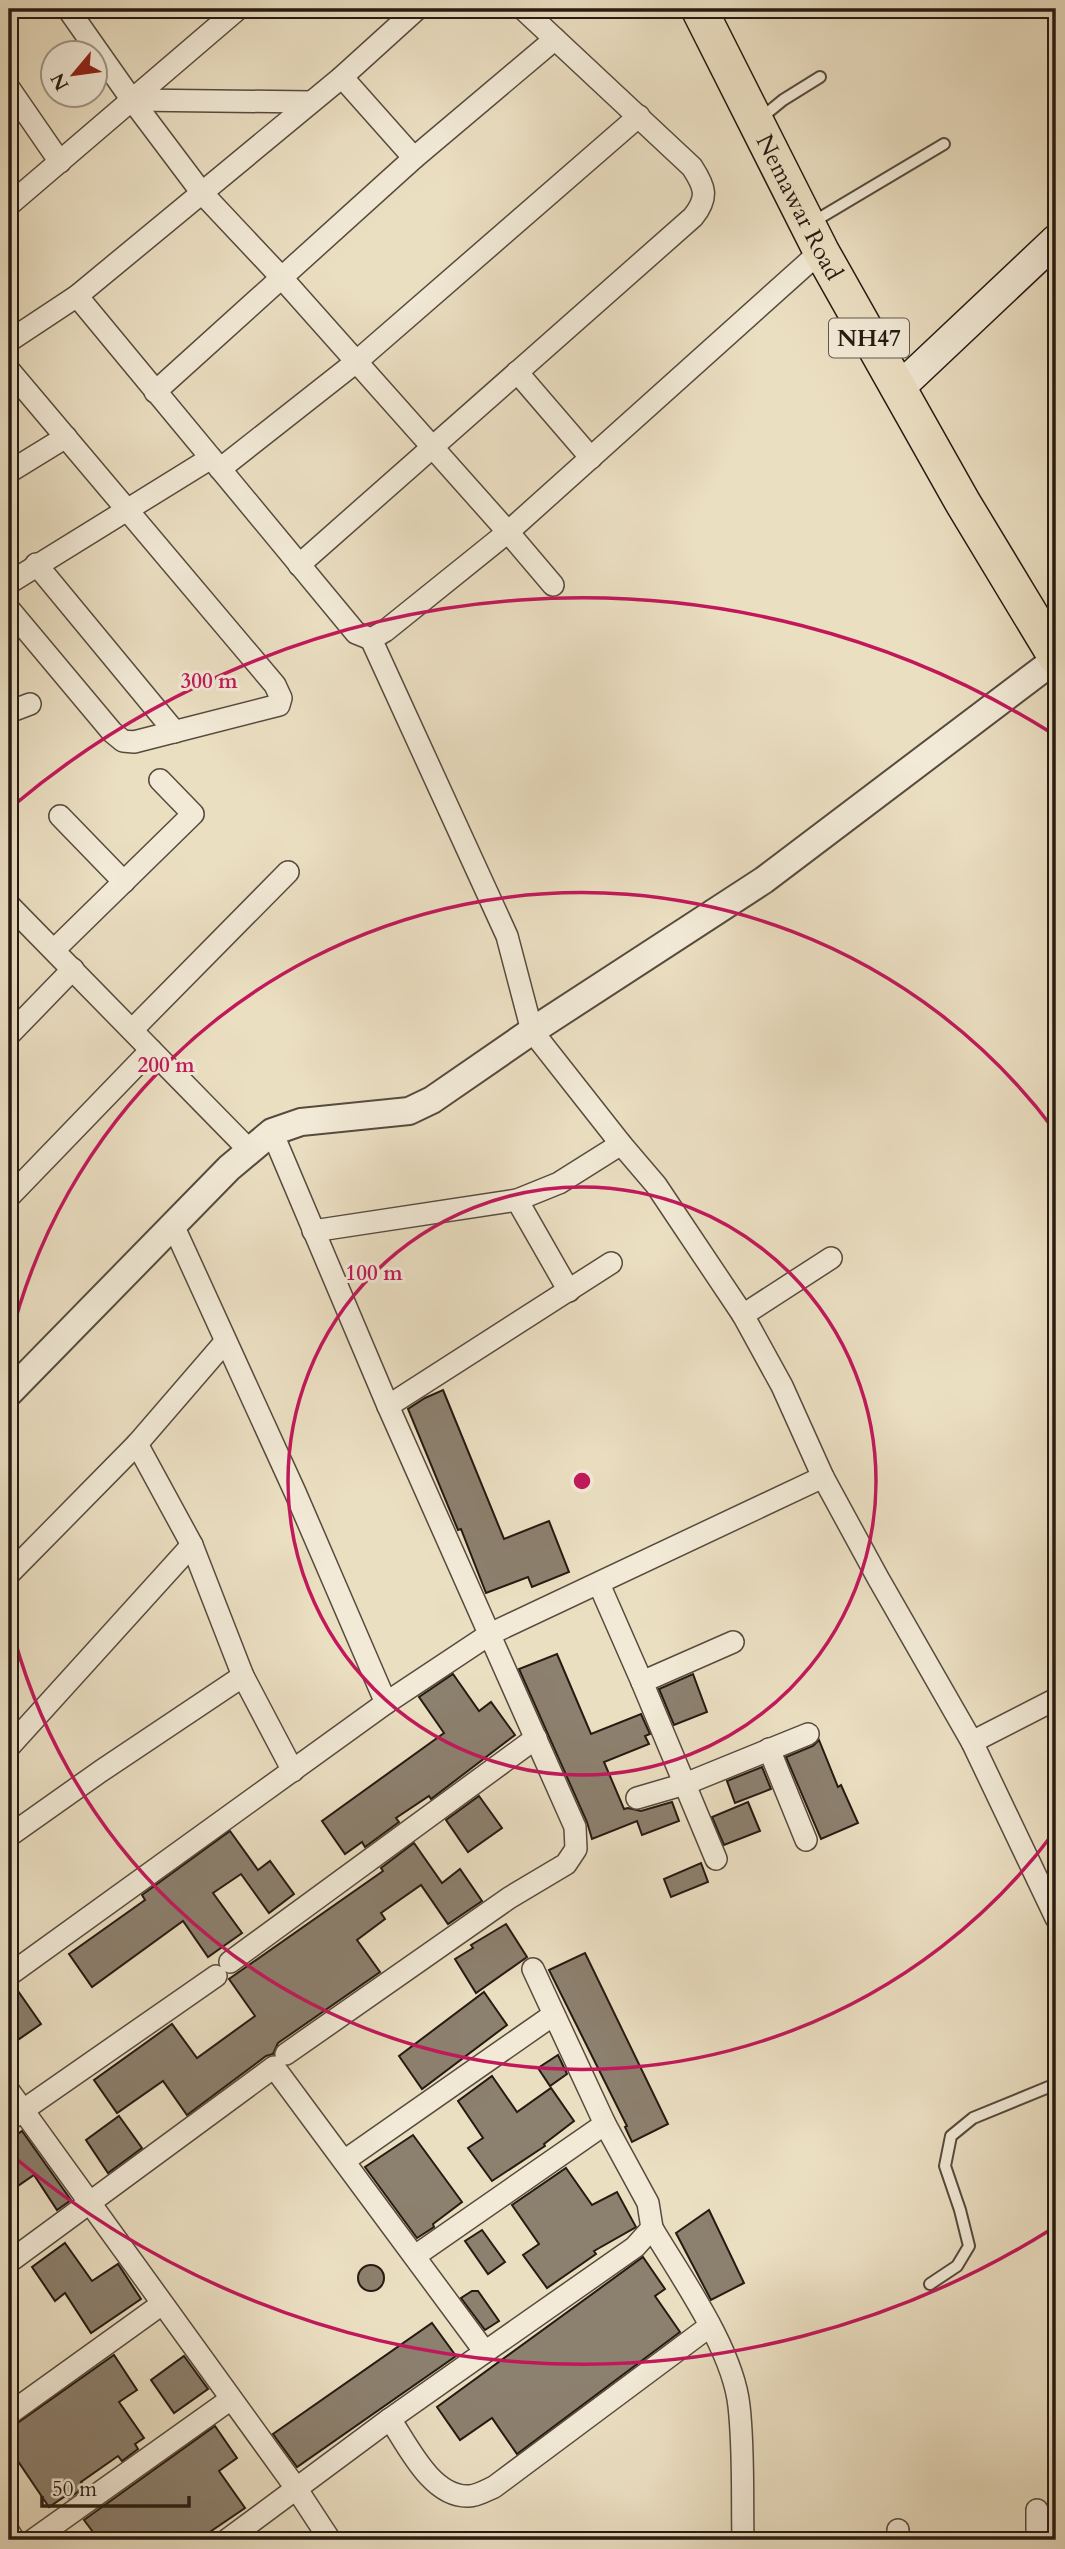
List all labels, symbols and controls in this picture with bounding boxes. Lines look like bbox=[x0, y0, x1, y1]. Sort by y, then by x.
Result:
north arrow bbox=[38, 38, 108, 108]
text: N bbox=[44, 68, 75, 95]
street label: Nemawar Road bbox=[748, 129, 850, 286]
road number: NH47 bbox=[829, 318, 909, 358]
text: 300 m bbox=[180, 667, 238, 696]
text: 200 m bbox=[137, 1051, 195, 1080]
text: 100 m bbox=[345, 1259, 403, 1288]
centre of rings bbox=[570, 1469, 594, 1493]
scale bar bbox=[42, 2465, 189, 2509]
text: 50 m bbox=[52, 2475, 97, 2504]

